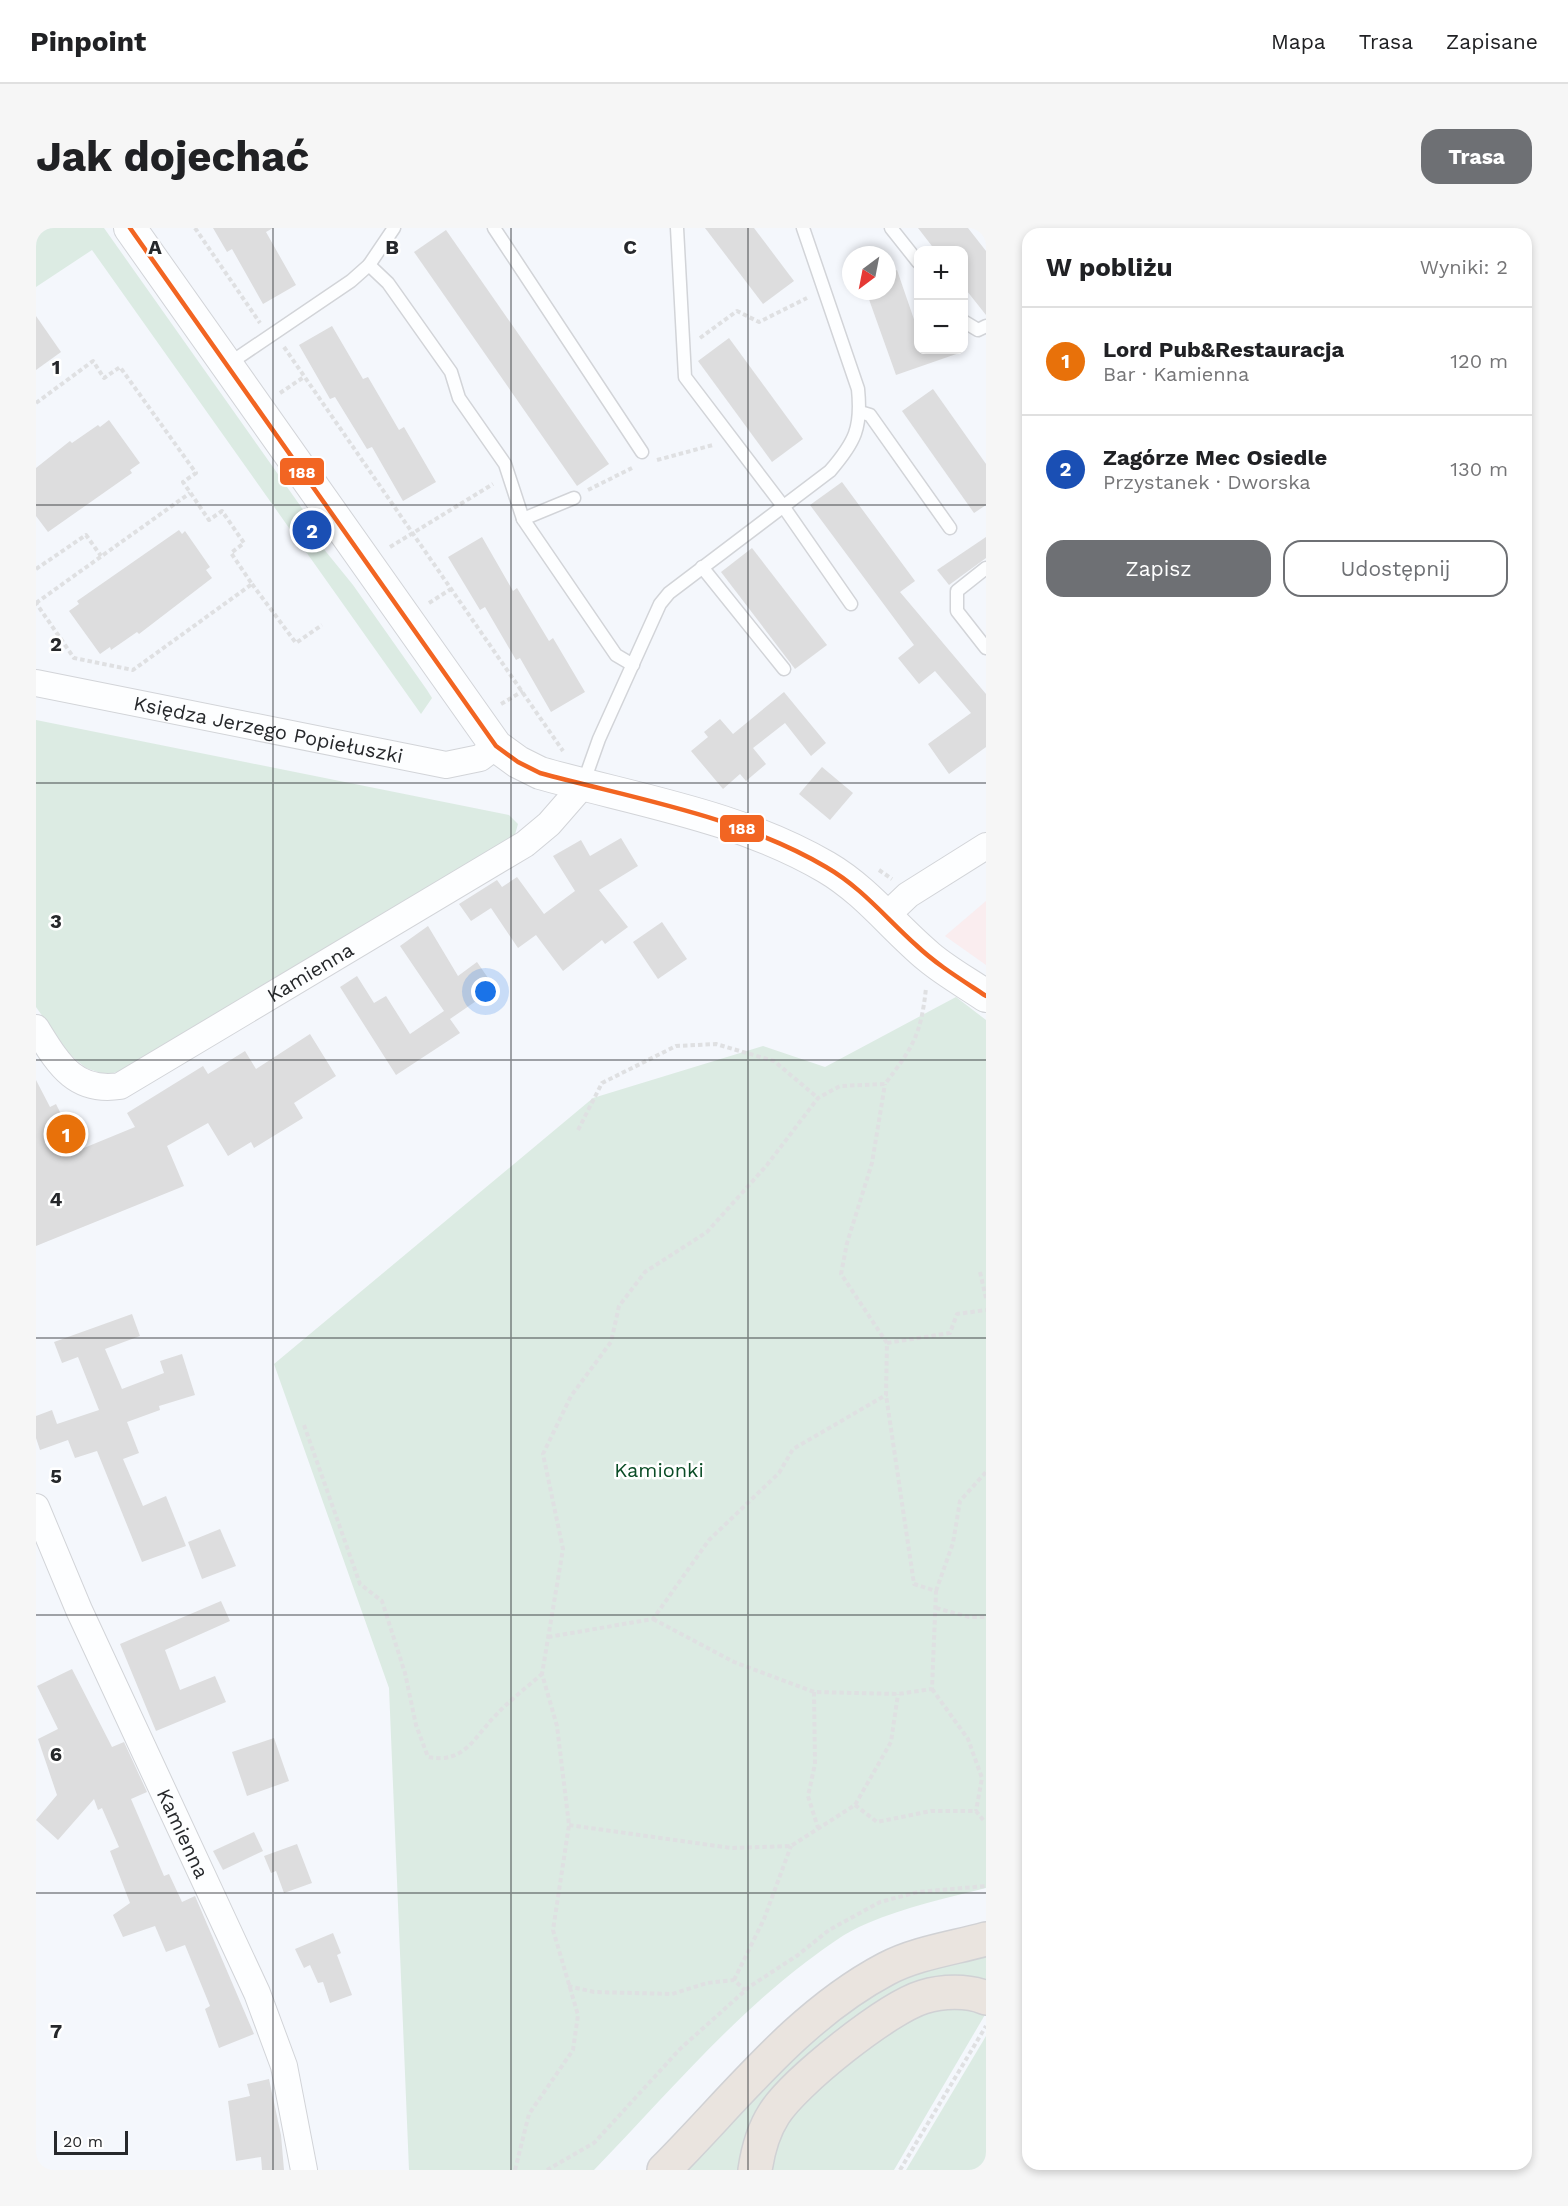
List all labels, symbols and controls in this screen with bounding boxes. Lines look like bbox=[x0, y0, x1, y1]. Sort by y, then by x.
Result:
text: Pinpoint bbox=[30, 25, 146, 58]
text: Mapa bbox=[1271, 29, 1326, 54]
text: Trasa bbox=[1359, 29, 1413, 54]
text: Zapisane bbox=[1446, 29, 1538, 54]
button: Trasa bbox=[1421, 129, 1532, 184]
text: Jak dojechać bbox=[36, 132, 309, 181]
text: A bbox=[148, 235, 162, 259]
text: B bbox=[385, 235, 399, 259]
text: C bbox=[623, 235, 637, 259]
north arrow bbox=[842, 246, 896, 300]
map controls bbox=[914, 246, 968, 354]
button: + bbox=[914, 246, 968, 300]
text: W pobliżu bbox=[1046, 252, 1173, 282]
text: Wyniki: 2 bbox=[1420, 255, 1508, 279]
button: − bbox=[914, 300, 968, 354]
text: Lord Pub&Restauracja bbox=[1103, 337, 1344, 362]
text: 1 bbox=[1061, 349, 1070, 373]
text: 120 m bbox=[1450, 349, 1508, 373]
text: 1 bbox=[52, 355, 60, 379]
text: Bar · Kamienna bbox=[1103, 362, 1249, 386]
text: Zagórze Mec Osiedle bbox=[1103, 445, 1327, 470]
line badge: 188 bbox=[279, 457, 325, 486]
text: 2 bbox=[1060, 457, 1071, 481]
text: 130 m bbox=[1450, 457, 1508, 481]
text: 188 bbox=[289, 463, 315, 482]
text: Przystanek · Dworska bbox=[1103, 470, 1311, 494]
pin: 2 bbox=[292, 508, 332, 552]
button: Zapisz bbox=[1046, 540, 1271, 597]
button: Udostępnij bbox=[1283, 540, 1508, 597]
text: 2 bbox=[50, 632, 62, 656]
street label: Księdza Jerzego Popiełuszki bbox=[132, 691, 405, 768]
line badge: 188 bbox=[719, 814, 765, 843]
text: 188 bbox=[729, 819, 755, 838]
text: 3 bbox=[50, 909, 62, 933]
street label: Kamienna bbox=[263, 937, 358, 1007]
your location bbox=[471, 977, 500, 1006]
pin: 1 bbox=[46, 1112, 86, 1156]
text: 4 bbox=[50, 1187, 63, 1211]
park label: Kamionki bbox=[614, 1458, 704, 1482]
text: 5 bbox=[50, 1464, 62, 1488]
text: 6 bbox=[50, 1742, 62, 1766]
street label: Kamienna bbox=[152, 1785, 214, 1882]
text: 7 bbox=[50, 2019, 62, 2043]
scale bar bbox=[54, 2128, 128, 2156]
text: 20 m bbox=[63, 2132, 103, 2151]

